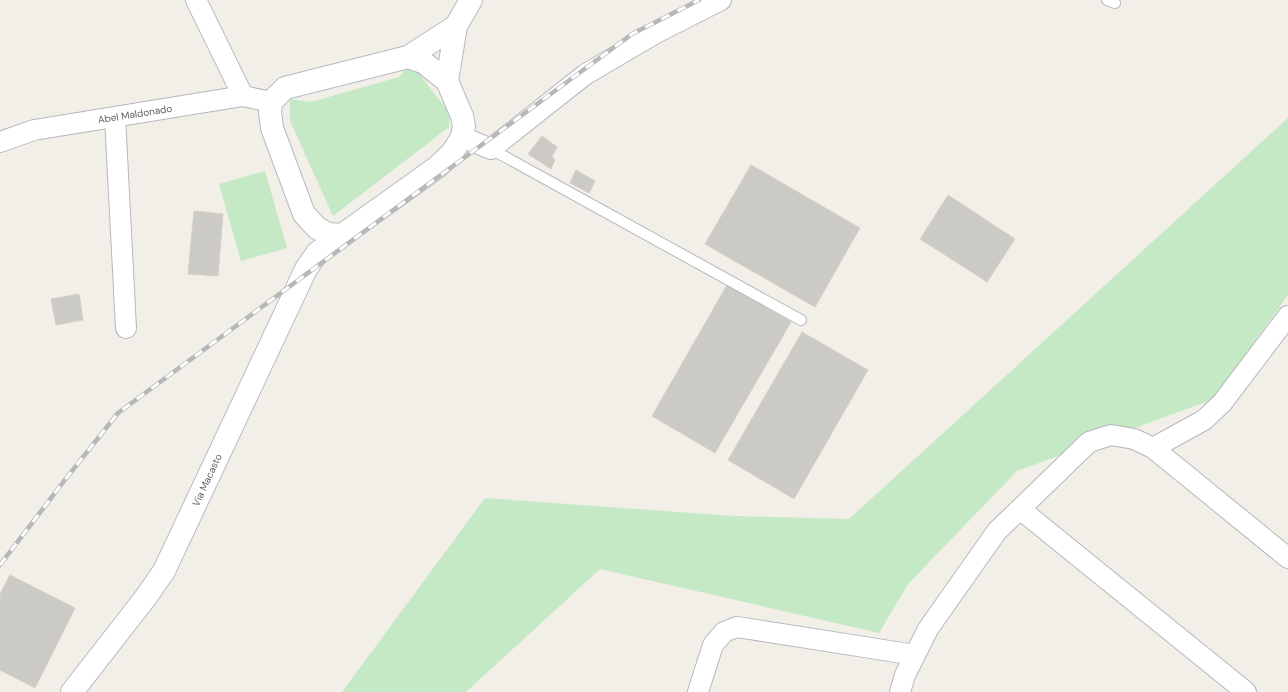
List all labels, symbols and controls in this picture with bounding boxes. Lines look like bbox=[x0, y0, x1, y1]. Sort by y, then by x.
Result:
street label: Abel Maldonado bbox=[97, 102, 173, 126]
street label: Via Macasto bbox=[189, 451, 225, 508]

